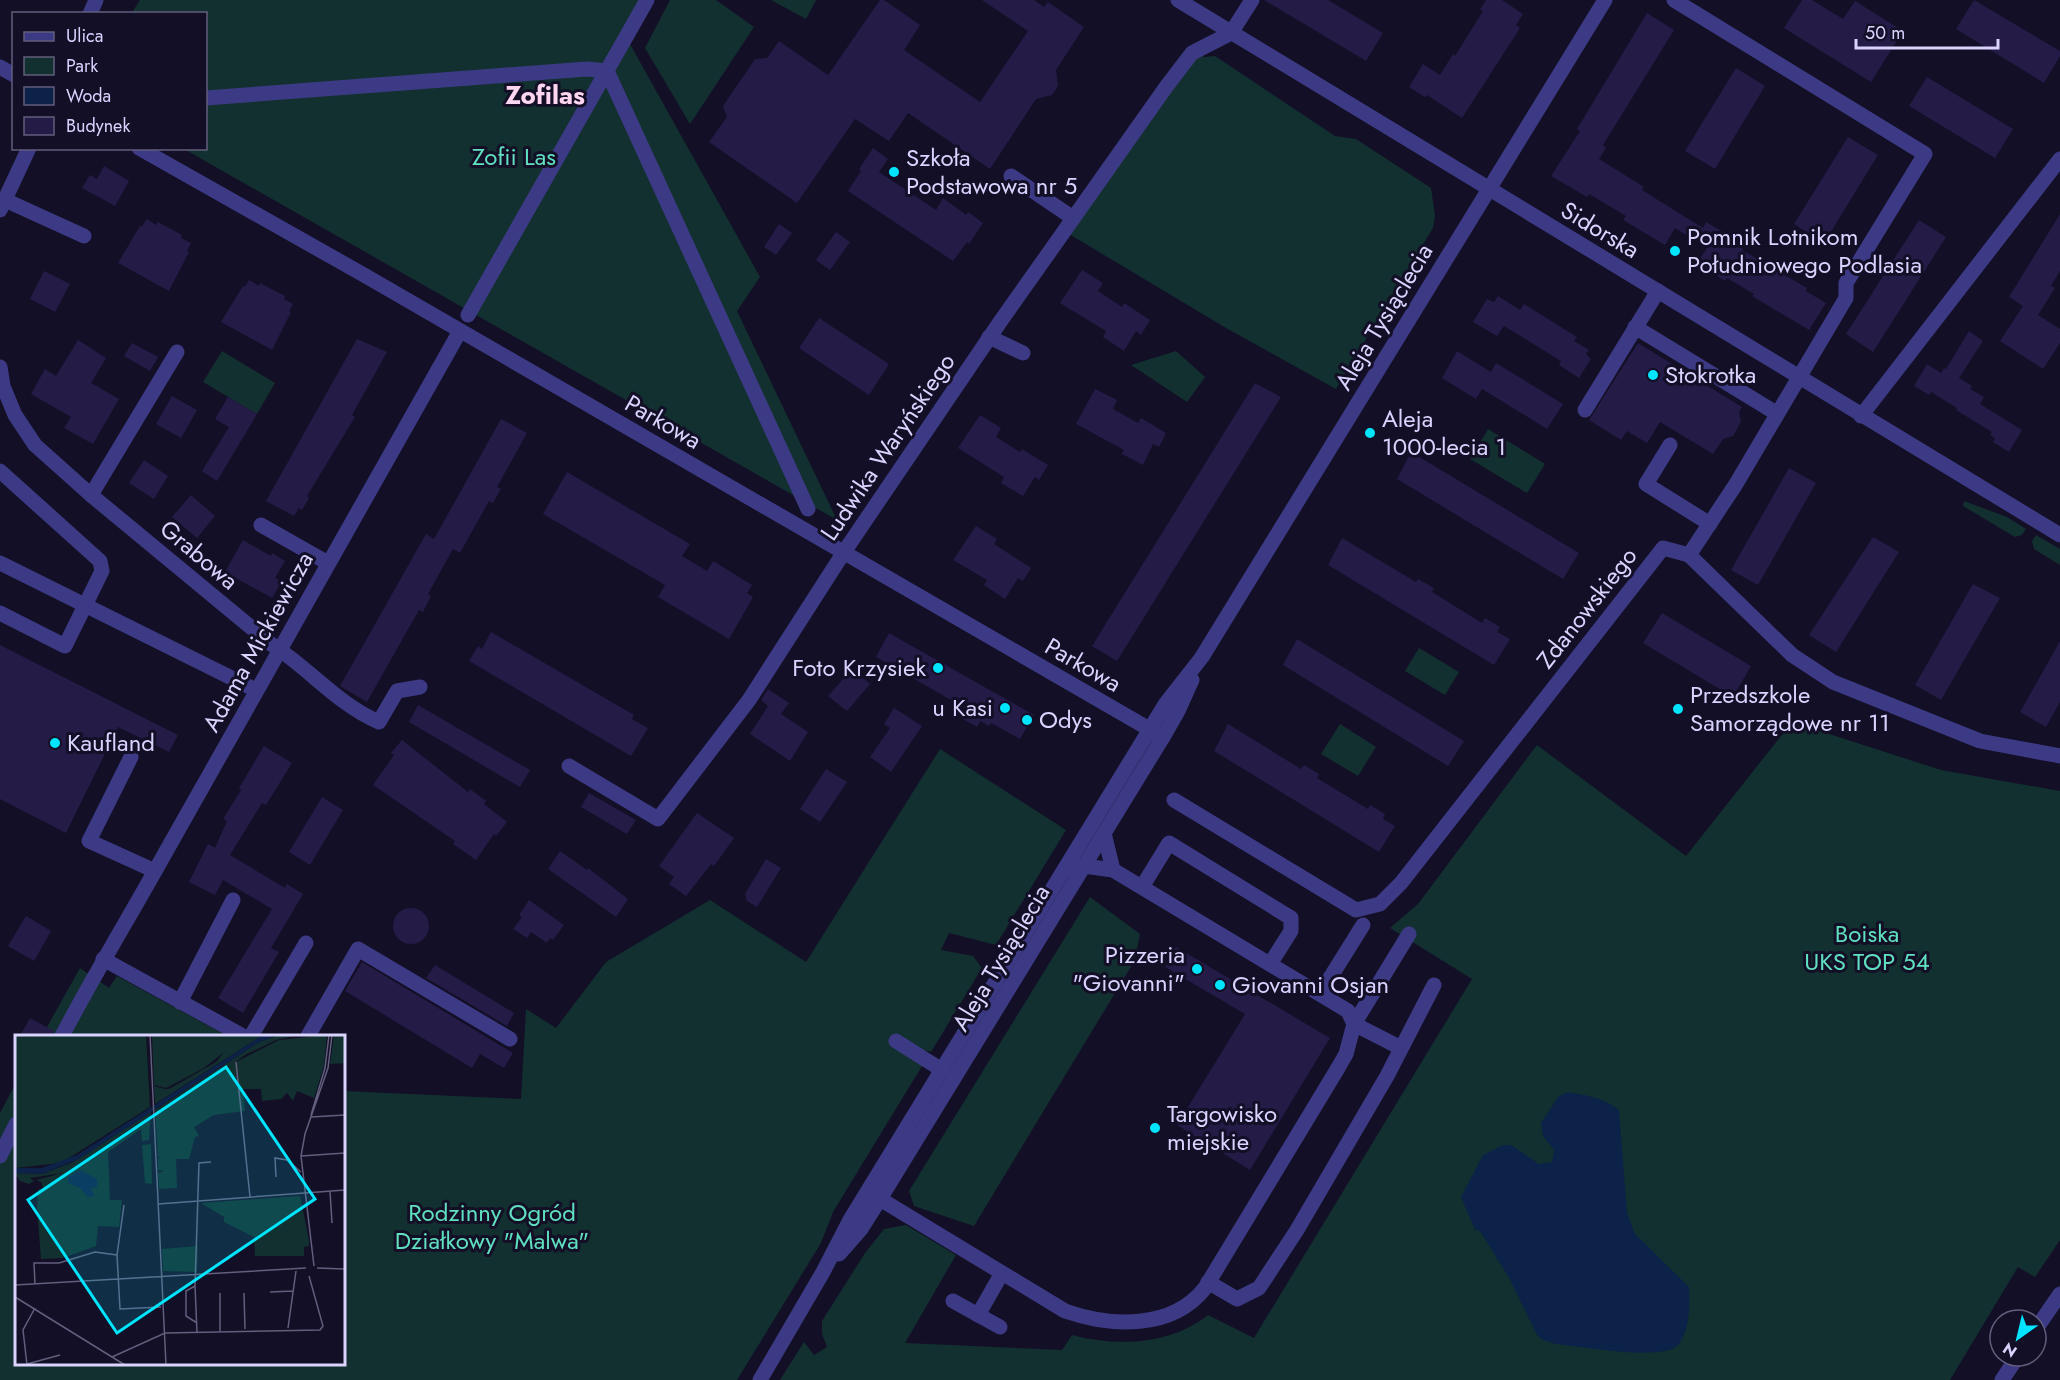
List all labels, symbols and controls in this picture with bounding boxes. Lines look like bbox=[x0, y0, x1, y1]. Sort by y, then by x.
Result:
legend bbox=[12, 12, 207, 150]
scale bar bbox=[1856, 12, 1998, 50]
text: 50 m bbox=[1865, 20, 1905, 46]
text: Ulica bbox=[66, 23, 103, 49]
text: Park bbox=[66, 53, 98, 79]
district label: Zofilas bbox=[505, 76, 585, 114]
text: Woda bbox=[66, 83, 111, 109]
text: Budynek bbox=[66, 113, 130, 139]
park label: Zofii Las bbox=[472, 139, 556, 174]
place label: Szkoła Podstawowa nr 5 bbox=[906, 140, 1077, 203]
marker: Szkoła Podstawowa nr 5 bbox=[887, 165, 901, 179]
street label: Sidorska bbox=[1554, 192, 1646, 267]
place label: Pomnik Lotnikom Południowego Podlasia bbox=[1687, 219, 1922, 282]
street label: Aleja Tysiąclecia bbox=[1326, 237, 1441, 397]
marker: Pomnik Lotnikom Południowego Podlasia bbox=[1668, 244, 1682, 258]
street label: Ludwika Waryńskiego bbox=[812, 346, 963, 547]
place label: Stokrotka bbox=[1665, 357, 1756, 392]
marker: Stokrotka bbox=[1646, 368, 1660, 382]
street label: Parkowa bbox=[619, 386, 708, 457]
place label: Aleja 1000-lecia 1 bbox=[1382, 401, 1506, 464]
marker: Aleja 1000-lecia 1 bbox=[1363, 426, 1377, 440]
street label: Grabowa bbox=[153, 511, 246, 598]
street label: Zdanowskiego bbox=[1528, 540, 1645, 676]
street label: Adama Mickiewicza bbox=[194, 545, 322, 738]
street label: Parkowa bbox=[1039, 629, 1128, 700]
place label: Foto Krzysiek bbox=[792, 650, 926, 685]
marker: Foto Krzysiek bbox=[931, 661, 945, 675]
place label: Przedszkole Samorządowe nr 11 bbox=[1690, 677, 1890, 740]
place label: u Kasi bbox=[932, 690, 993, 725]
marker: u Kasi bbox=[998, 701, 1012, 715]
place label: Odys bbox=[1039, 702, 1092, 737]
marker: Przedszkole Samorządowe nr 11 bbox=[1671, 702, 1685, 716]
marker: Odys bbox=[1020, 713, 1034, 727]
place label: Kaufland bbox=[67, 725, 155, 760]
marker: Kaufland bbox=[48, 736, 62, 750]
street label: Aleja Tysiąclecia bbox=[943, 878, 1058, 1038]
park label: Boiska UKS TOP 54 bbox=[1804, 916, 1930, 979]
place label: Pizzeria "Giovanni" bbox=[1072, 937, 1185, 1000]
marker: Pizzeria "Giovanni" bbox=[1190, 962, 1204, 976]
place label: Giovanni Osjan bbox=[1232, 967, 1389, 1002]
marker: Giovanni Osjan bbox=[1213, 978, 1227, 992]
inset map bbox=[15, 1035, 345, 1365]
place label: Targowisko miejskie bbox=[1167, 1096, 1277, 1159]
marker: Targowisko miejskie bbox=[1148, 1121, 1162, 1135]
park label: Rodzinny Ogród Działkowy "Malwa" bbox=[395, 1195, 589, 1258]
north arrow bbox=[1988, 1308, 2048, 1368]
text: N bbox=[1998, 1337, 2022, 1363]

